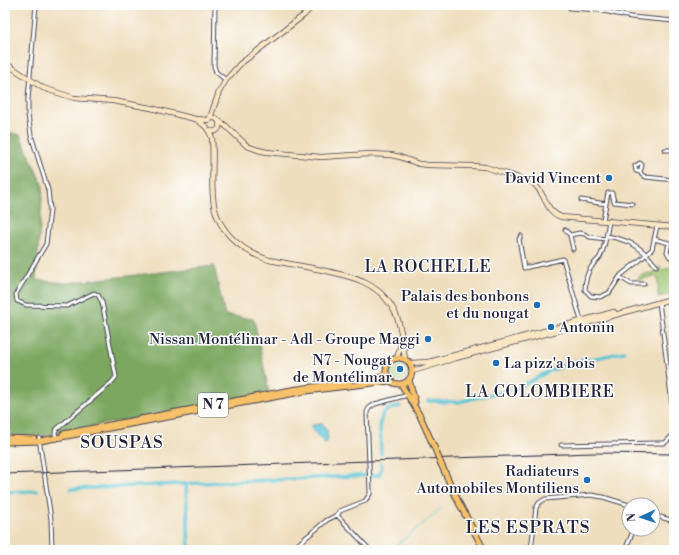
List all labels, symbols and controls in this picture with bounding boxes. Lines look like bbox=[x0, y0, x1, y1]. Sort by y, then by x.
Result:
place label: David Vincent bbox=[505, 169, 602, 188]
marker: David Vincent bbox=[604, 173, 614, 183]
district label: LA ROCHELLE bbox=[364, 257, 492, 277]
place label: Palais des bonbons et du nougat bbox=[401, 287, 530, 323]
marker: Palais des bonbons et du nougat bbox=[532, 300, 542, 310]
place label: Antonin bbox=[558, 318, 615, 337]
marker: Antonin bbox=[546, 322, 556, 332]
place label: Nissan Montélimar - Adl - Groupe Maggi bbox=[149, 330, 420, 349]
marker: Nissan Montélimar - Adl - Groupe Maggi bbox=[423, 334, 433, 344]
place label: N7 - Nougat de Montélimar bbox=[293, 351, 393, 387]
place label: La pizz'a bois bbox=[504, 354, 595, 373]
marker: La pizz'a bois bbox=[491, 358, 501, 368]
marker: N7 - Nougat de Montélimar bbox=[395, 364, 405, 374]
district label: LA COLOMBIERE bbox=[465, 382, 615, 402]
road number: N 7 bbox=[198, 393, 228, 417]
district label: SOUSPAS bbox=[80, 432, 164, 454]
place label: Radiateurs Automobiles Montiliens bbox=[416, 462, 579, 498]
marker: Radiateurs Automobiles Montiliens bbox=[582, 475, 592, 485]
north arrow bbox=[621, 497, 661, 537]
text: N bbox=[625, 512, 639, 522]
district label: LES ESPRATS bbox=[465, 517, 591, 539]

